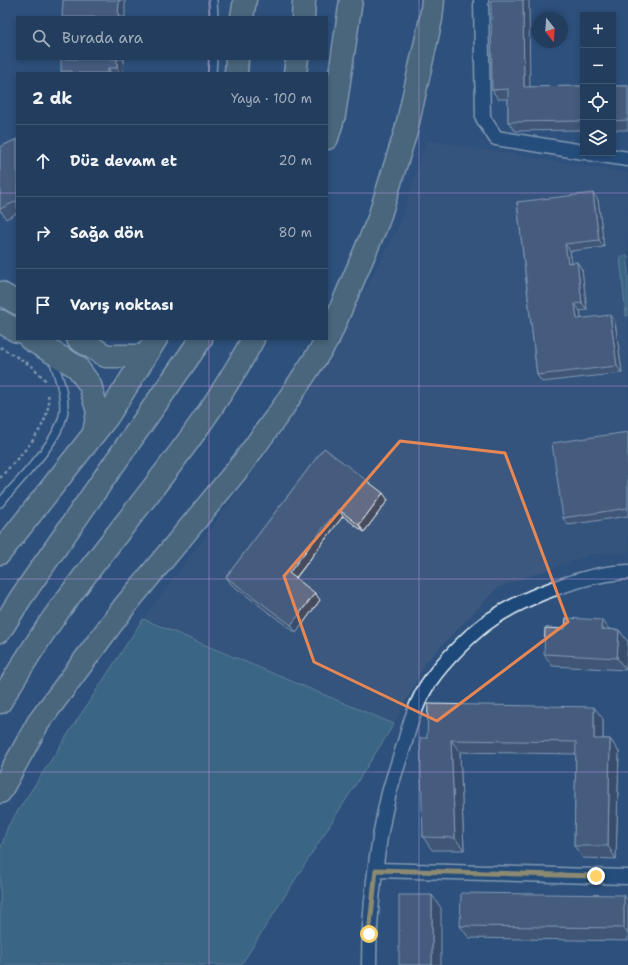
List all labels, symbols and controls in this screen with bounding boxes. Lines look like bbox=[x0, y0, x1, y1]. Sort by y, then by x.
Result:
north arrow bbox=[532, 12, 568, 48]
map controls bbox=[580, 12, 616, 156]
button: + bbox=[580, 12, 616, 48]
search box bbox=[16, 16, 328, 60]
icon: search bbox=[30, 27, 52, 49]
text: Burada ara bbox=[62, 28, 143, 48]
button: − bbox=[580, 48, 616, 84]
button: locate bbox=[580, 84, 616, 120]
text: 2 dk bbox=[32, 87, 72, 109]
text: Yaya · 100 m bbox=[231, 90, 312, 107]
button: layers bbox=[580, 120, 616, 156]
icon: ahead bbox=[32, 150, 54, 172]
text: Düz devam et bbox=[70, 151, 177, 171]
text: 20 m bbox=[279, 152, 312, 169]
icon: right bbox=[32, 222, 54, 244]
text: Sağa dön bbox=[70, 223, 144, 243]
text: 80 m bbox=[278, 224, 312, 241]
icon: arrive bbox=[32, 294, 54, 316]
text: Varış noktası bbox=[70, 295, 174, 315]
route end bbox=[587, 867, 605, 885]
route start bbox=[360, 925, 378, 943]

